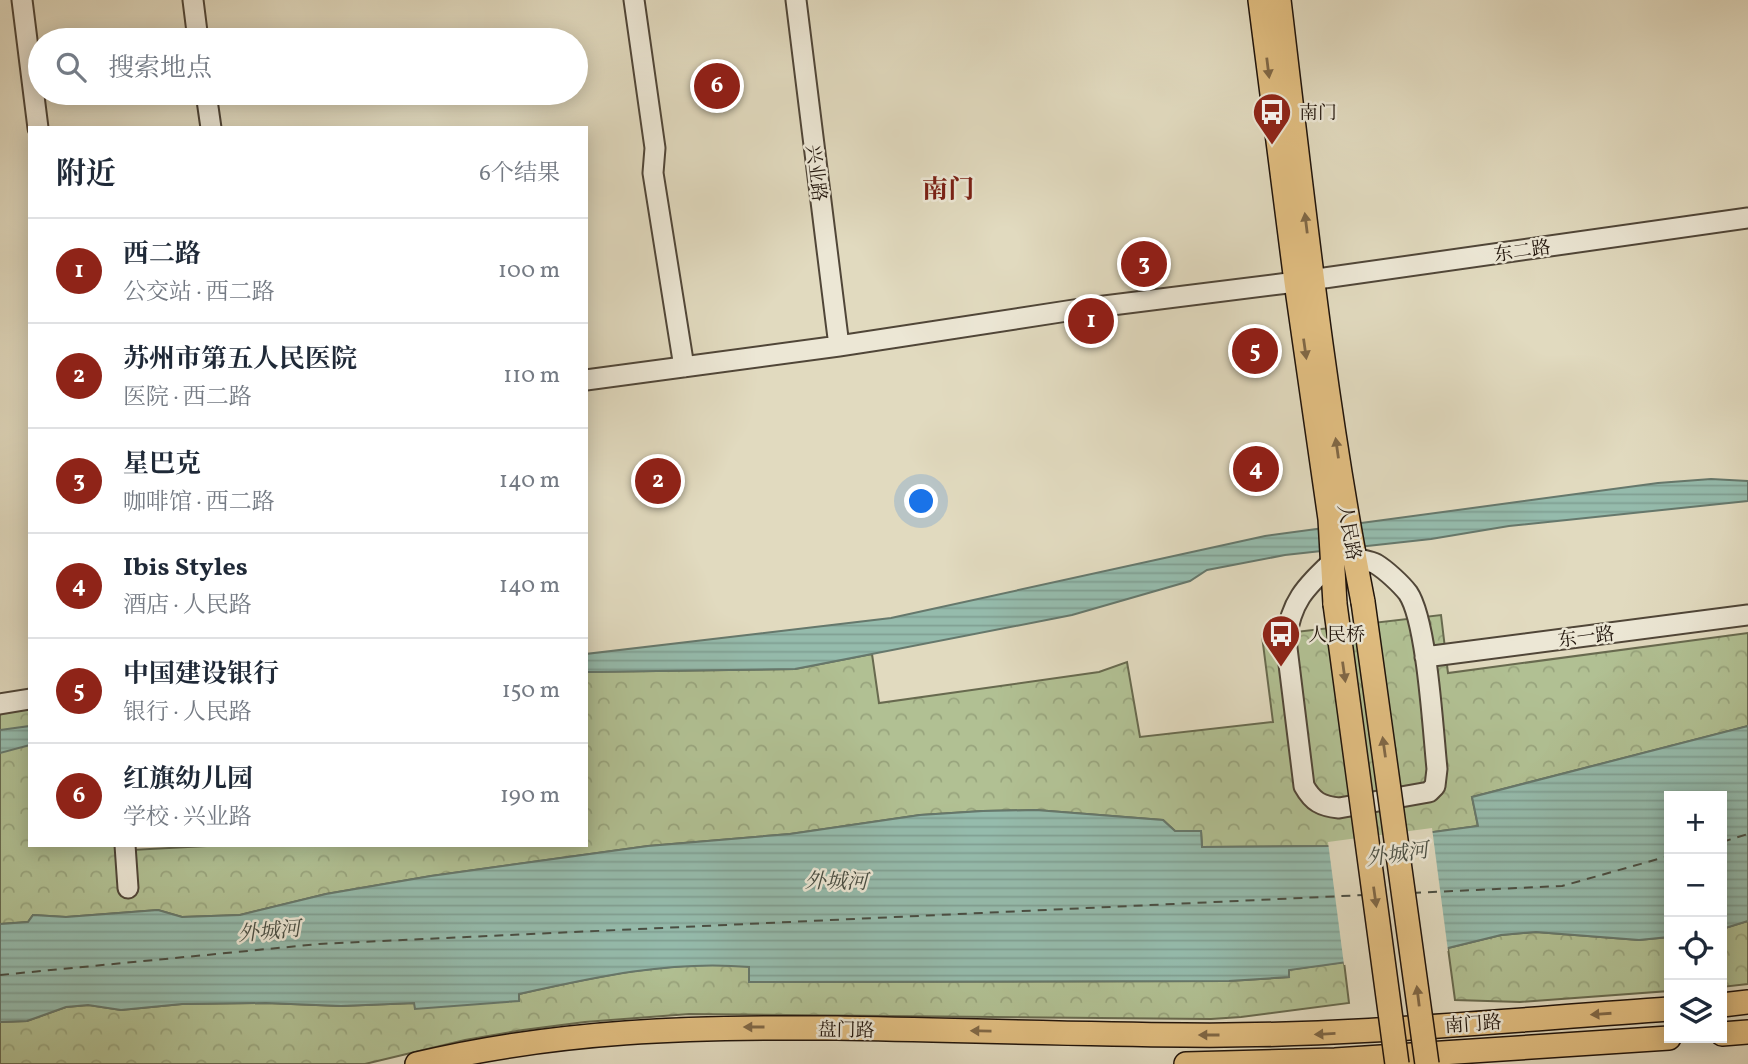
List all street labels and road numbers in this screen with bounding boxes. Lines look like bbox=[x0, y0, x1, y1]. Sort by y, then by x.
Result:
street label: 兴业路 bbox=[799, 143, 831, 203]
street label: 东二路 bbox=[1492, 235, 1552, 269]
street label: 人民路 bbox=[1330, 502, 1366, 563]
street label: 东一路 bbox=[1556, 622, 1616, 654]
street label: 南门路 bbox=[1444, 1010, 1502, 1040]
street label: 盘门路 bbox=[817, 1018, 875, 1044]

